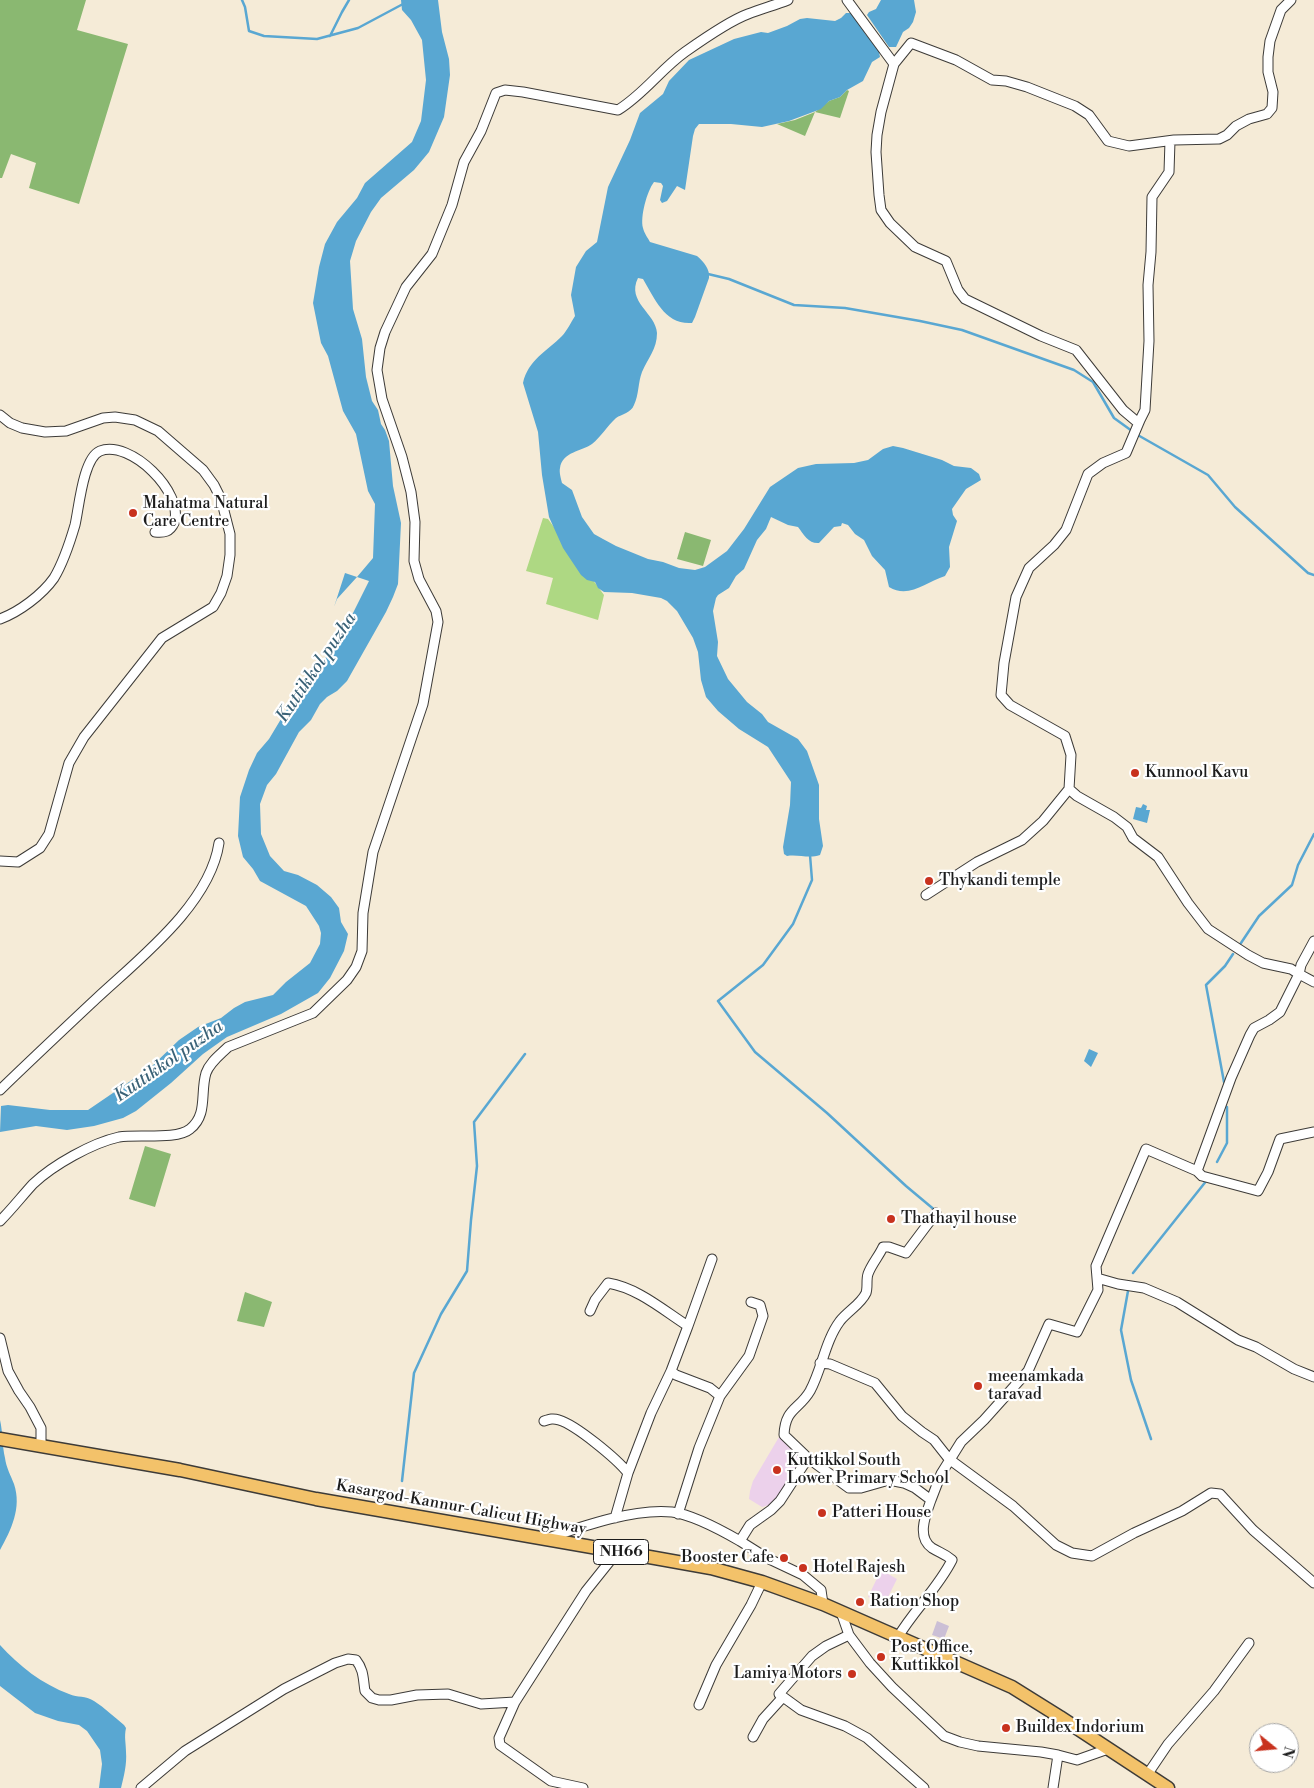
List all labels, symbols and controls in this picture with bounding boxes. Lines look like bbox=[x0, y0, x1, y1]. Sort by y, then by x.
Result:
place label: Mahatma Natural Care Centre bbox=[143, 494, 268, 532]
marker: Mahatma Natural Care Centre bbox=[127, 507, 139, 519]
water label: Kuttikkol puzha bbox=[272, 609, 362, 727]
place label: Kunnool Kavu bbox=[1145, 763, 1248, 783]
marker: Kunnool Kavu bbox=[1129, 767, 1141, 779]
place label: Thykandi temple bbox=[939, 871, 1061, 891]
marker: Thykandi temple bbox=[923, 875, 935, 887]
water label: Kuttikkol puzha bbox=[110, 1016, 228, 1108]
place label: Thathayil house bbox=[901, 1209, 1017, 1229]
marker: Thathayil house bbox=[885, 1213, 897, 1225]
place label: meenamkada taravad bbox=[988, 1367, 1084, 1405]
marker: meenamkada taravad bbox=[972, 1380, 984, 1392]
place label: Kuttikkol South Lower Primary School bbox=[787, 1451, 949, 1489]
marker: Kuttikkol South Lower Primary School bbox=[771, 1464, 783, 1476]
street label: Kasargod-Kannur-Calicut Highway bbox=[334, 1476, 588, 1540]
place label: Patteri House bbox=[832, 1503, 931, 1523]
marker: Patteri House bbox=[816, 1507, 828, 1519]
road number: NH66 bbox=[594, 1540, 648, 1564]
place label: Booster Cafe bbox=[681, 1548, 774, 1568]
marker: Booster Cafe bbox=[778, 1552, 790, 1564]
place label: Hotel Rajesh bbox=[813, 1558, 906, 1578]
marker: Hotel Rajesh bbox=[797, 1562, 809, 1574]
place label: Ration Shop bbox=[870, 1592, 959, 1612]
marker: Ration Shop bbox=[854, 1596, 866, 1608]
place label: Post Office, Kuttikkol bbox=[891, 1638, 973, 1676]
marker: Post Office, Kuttikkol bbox=[875, 1651, 887, 1663]
place label: Lamiya Motors bbox=[734, 1664, 842, 1684]
marker: Lamiya Motors bbox=[846, 1668, 858, 1680]
place label: Buildex Indorium bbox=[1016, 1718, 1144, 1738]
marker: Buildex Indorium bbox=[1000, 1722, 1012, 1734]
north arrow bbox=[1249, 1723, 1299, 1773]
text: N bbox=[1277, 1744, 1298, 1760]

